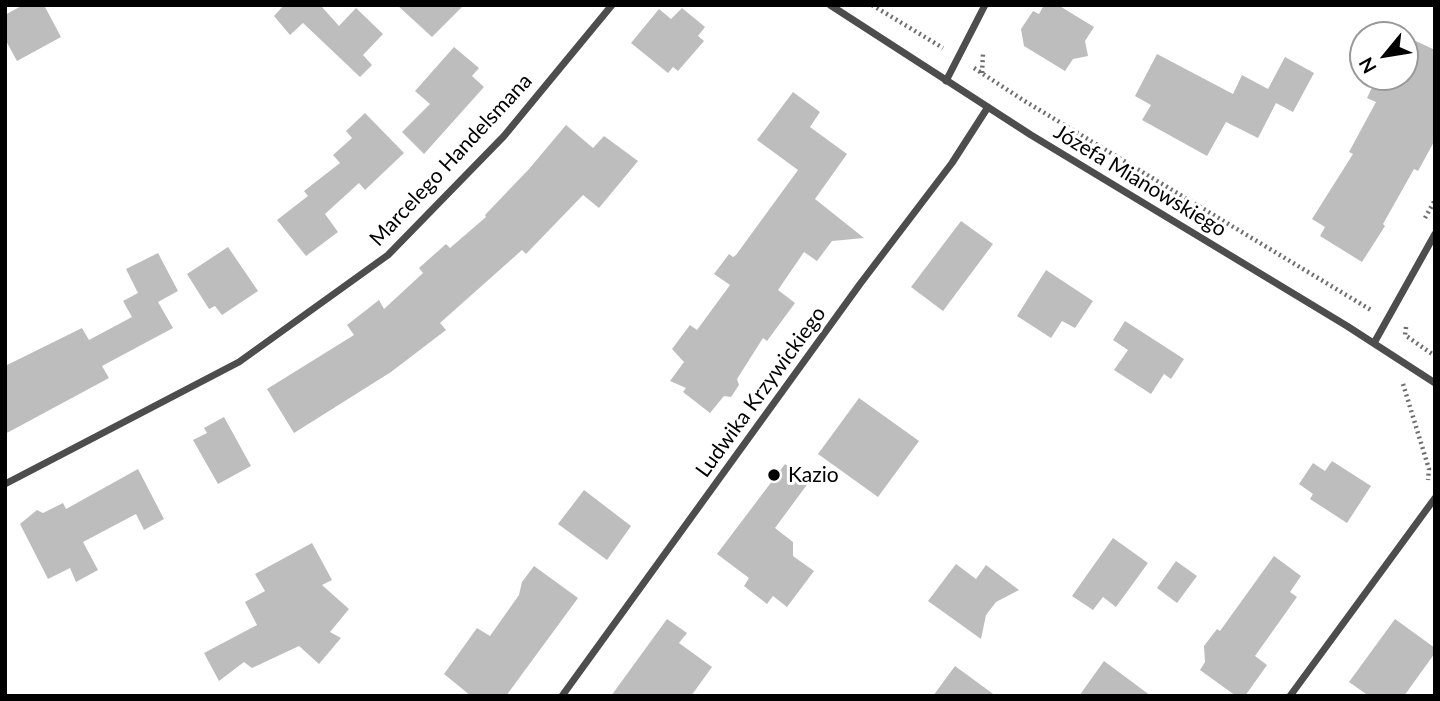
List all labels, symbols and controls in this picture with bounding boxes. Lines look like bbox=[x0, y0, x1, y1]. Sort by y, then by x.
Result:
north arrow bbox=[1349, 21, 1419, 91]
text: N bbox=[1353, 54, 1381, 78]
street label: Marcelego Handelsmana bbox=[365, 69, 537, 251]
street label: Józefa Mianowskiego bbox=[1049, 120, 1231, 242]
street label: Ludwika Krzywickiego bbox=[691, 302, 831, 482]
place label: Kazio bbox=[788, 462, 839, 488]
marker: Kazio bbox=[766, 467, 782, 483]

